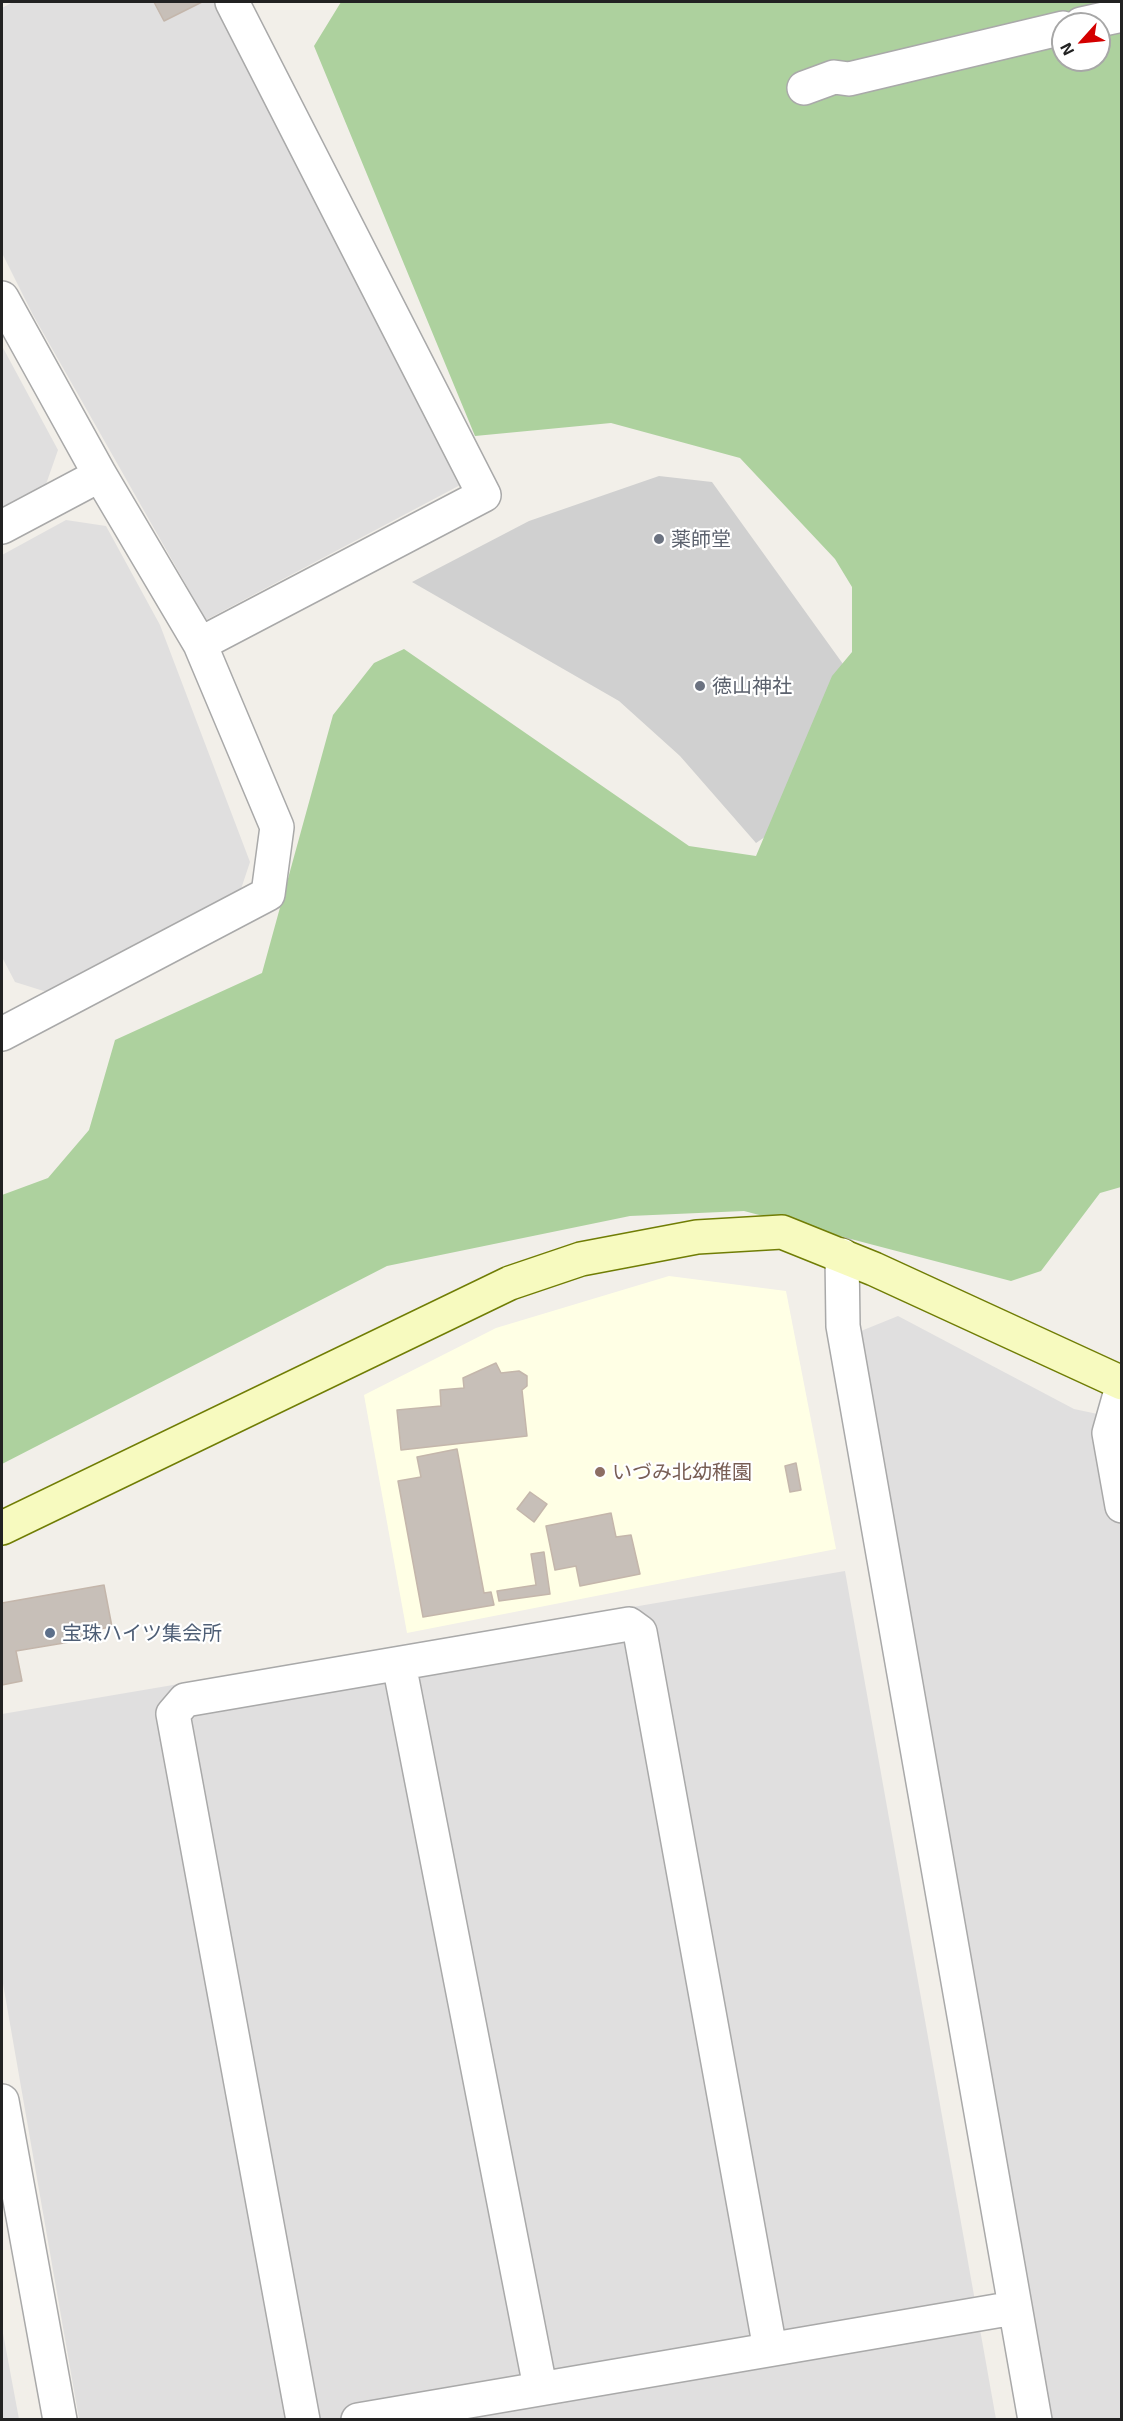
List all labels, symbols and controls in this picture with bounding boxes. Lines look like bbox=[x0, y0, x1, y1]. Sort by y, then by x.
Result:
north arrow bbox=[1051, 12, 1111, 72]
text: N bbox=[1055, 40, 1077, 59]
place label: 薬師堂 bbox=[671, 527, 731, 551]
marker: 薬師堂 bbox=[652, 532, 666, 546]
place label: 徳山神社 bbox=[712, 674, 792, 698]
marker: 徳山神社 bbox=[693, 679, 707, 693]
place label: いづみ北幼稚園 bbox=[612, 1460, 752, 1484]
marker: いづみ北幼稚園 bbox=[593, 1465, 607, 1479]
place label: 宝珠ハイツ集会所 bbox=[62, 1621, 222, 1645]
marker: 宝珠ハイツ集会所 bbox=[43, 1626, 57, 1640]

